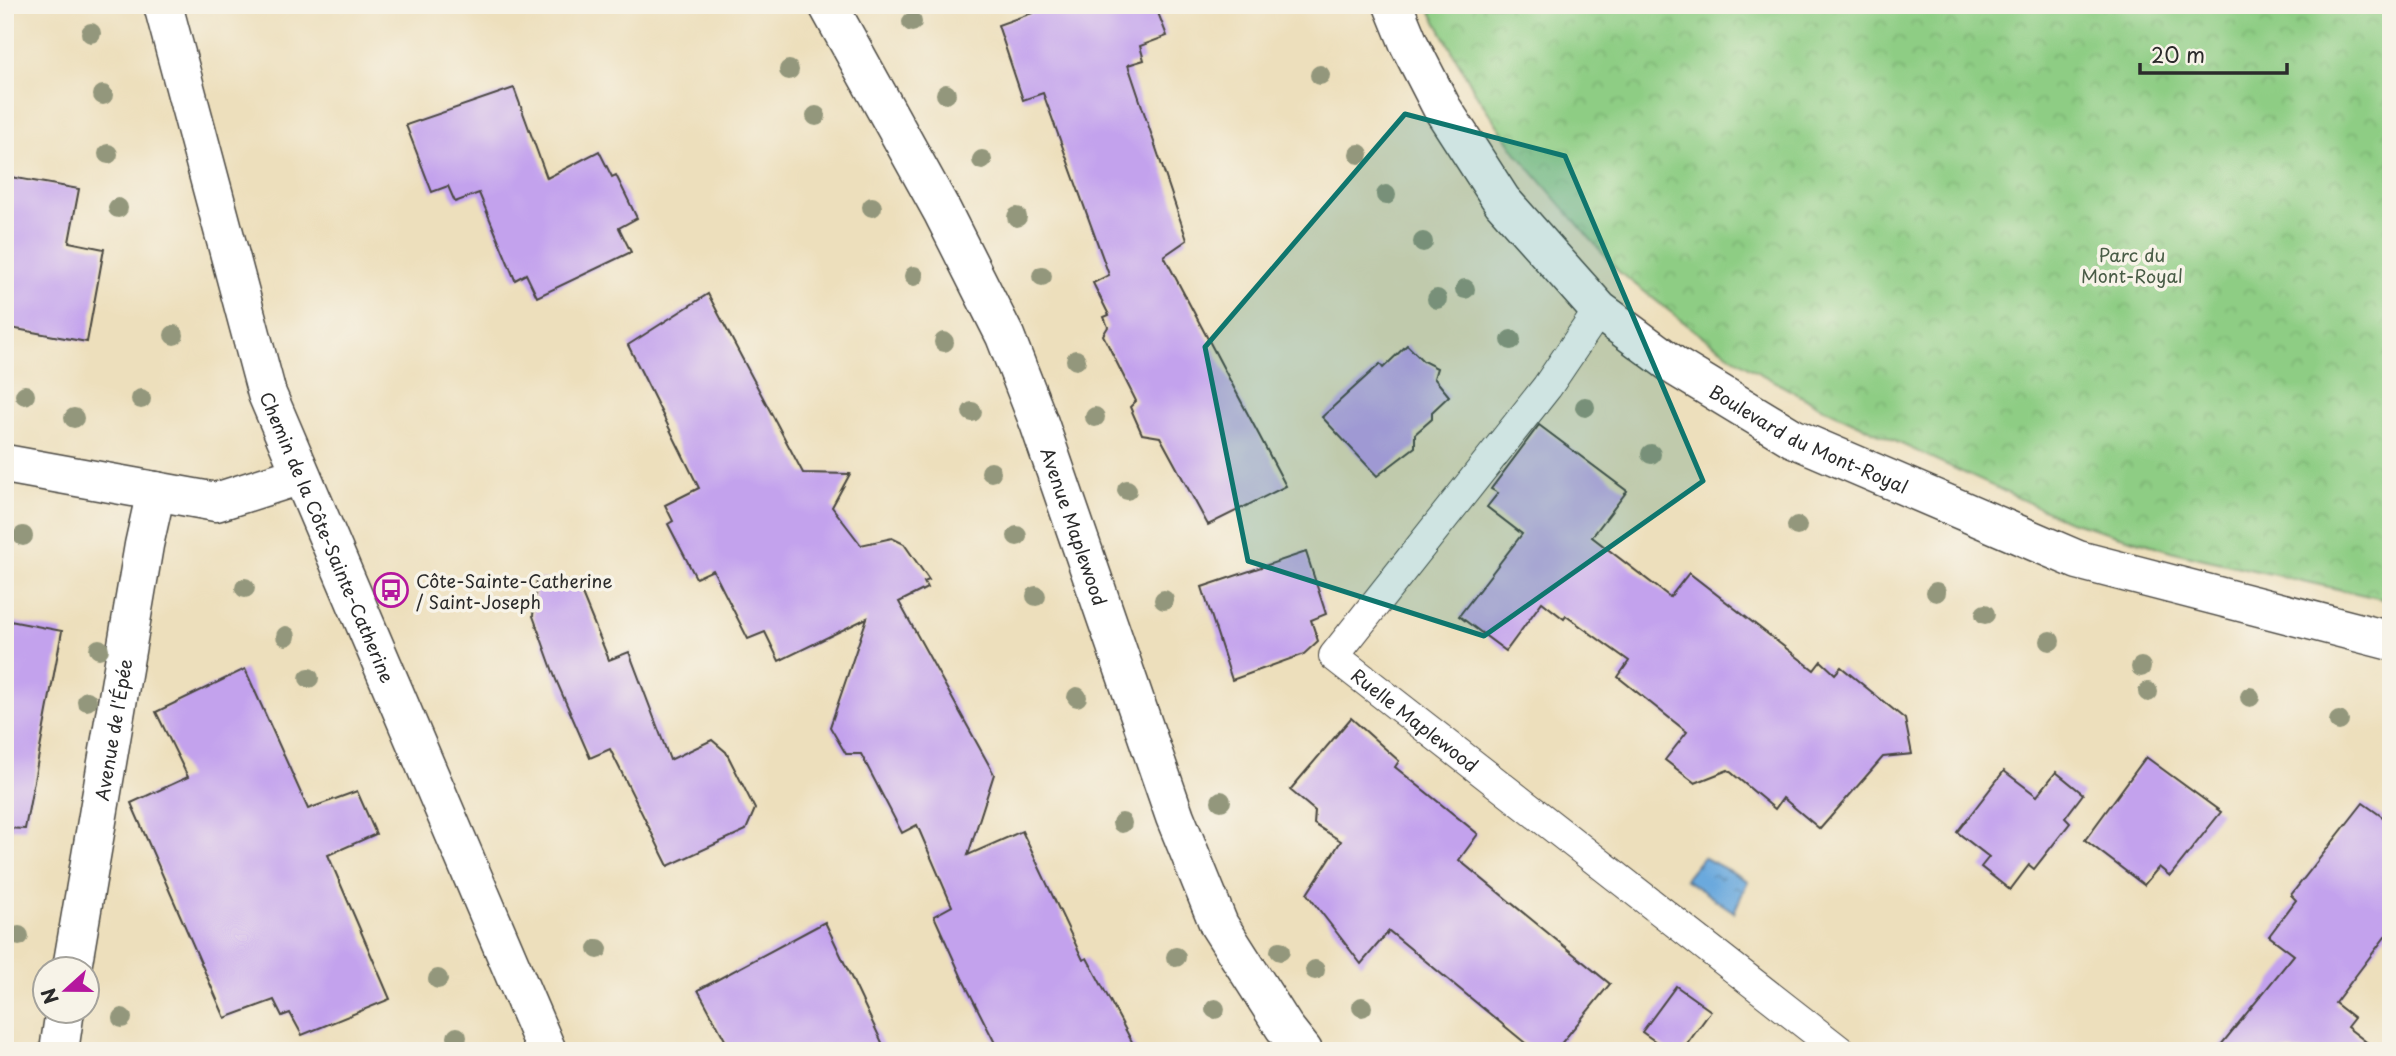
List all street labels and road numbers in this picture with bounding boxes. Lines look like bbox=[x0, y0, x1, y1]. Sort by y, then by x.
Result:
street label: Boulevard du Mont-Royal bbox=[1705, 377, 1913, 499]
street label: Chemin de la Côte-Sainte-Catherine bbox=[254, 387, 402, 687]
street label: Avenue Maplewood bbox=[1035, 444, 1114, 609]
street label: Avenue de l'Épée bbox=[87, 656, 138, 803]
street label: Ruelle Maplewood bbox=[1346, 661, 1484, 778]

